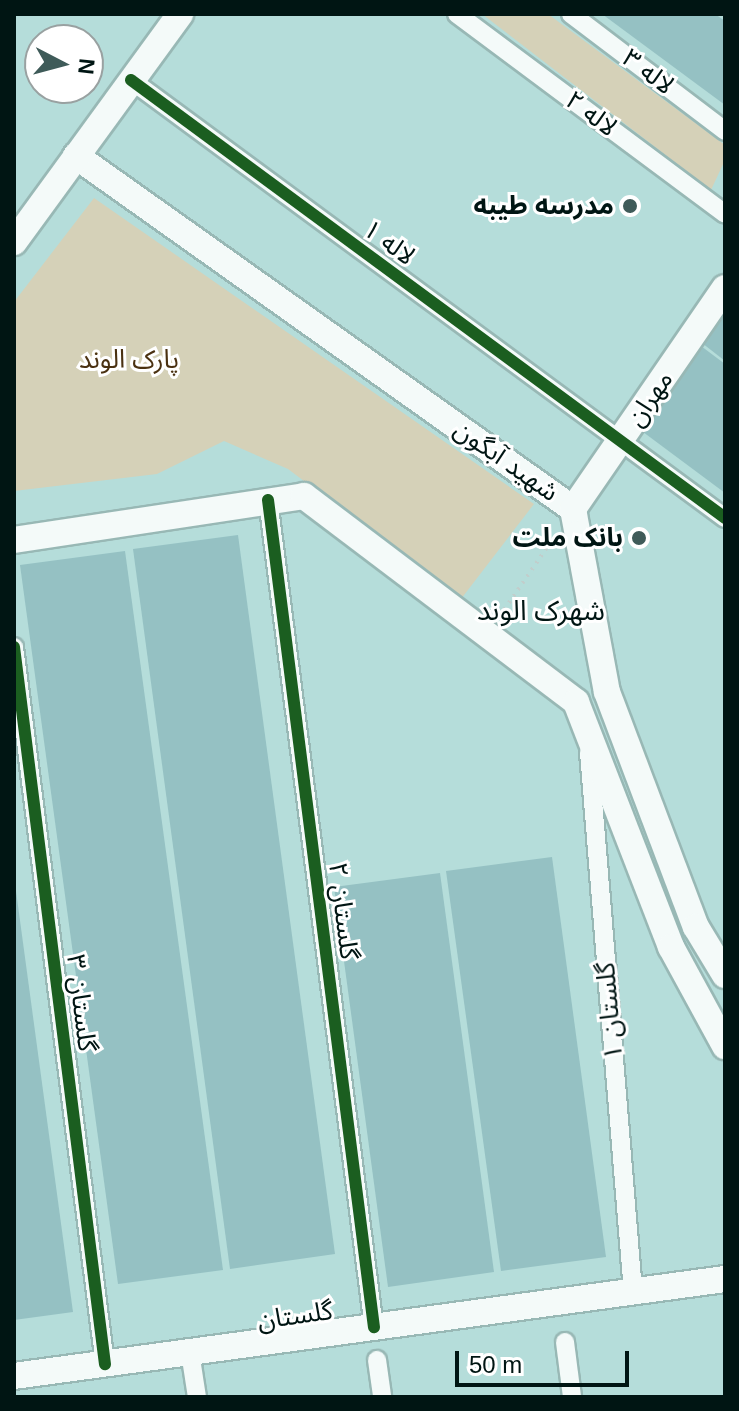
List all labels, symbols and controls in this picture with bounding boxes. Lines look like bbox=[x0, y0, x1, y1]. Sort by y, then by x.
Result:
north arrow bbox=[24, 24, 104, 104]
street label: لاله ۳ bbox=[616, 43, 680, 101]
text: N bbox=[73, 57, 100, 76]
street label: لاله ۲ bbox=[559, 85, 623, 143]
place label: مدرسه طیبه bbox=[474, 190, 614, 222]
marker: مدرسه طیبه bbox=[621, 197, 639, 215]
street label: لاله ۱ bbox=[357, 214, 421, 272]
park label: پارک الوند bbox=[79, 344, 179, 376]
street label: مهران bbox=[620, 365, 680, 433]
street label: شهید آبگون bbox=[448, 414, 564, 508]
place label: بانک ملت bbox=[513, 522, 623, 554]
marker: بانک ملت bbox=[630, 529, 648, 547]
district label: شهرک الوند bbox=[477, 594, 605, 628]
street label: گلستان ۲ bbox=[322, 861, 364, 961]
street label: گلستان ۳ bbox=[60, 953, 102, 1053]
street label: گلستان ۱ bbox=[590, 961, 630, 1061]
street label: گلستان bbox=[255, 1295, 335, 1337]
scale bar bbox=[459, 1335, 633, 1385]
text: 50 m bbox=[469, 1351, 522, 1378]

